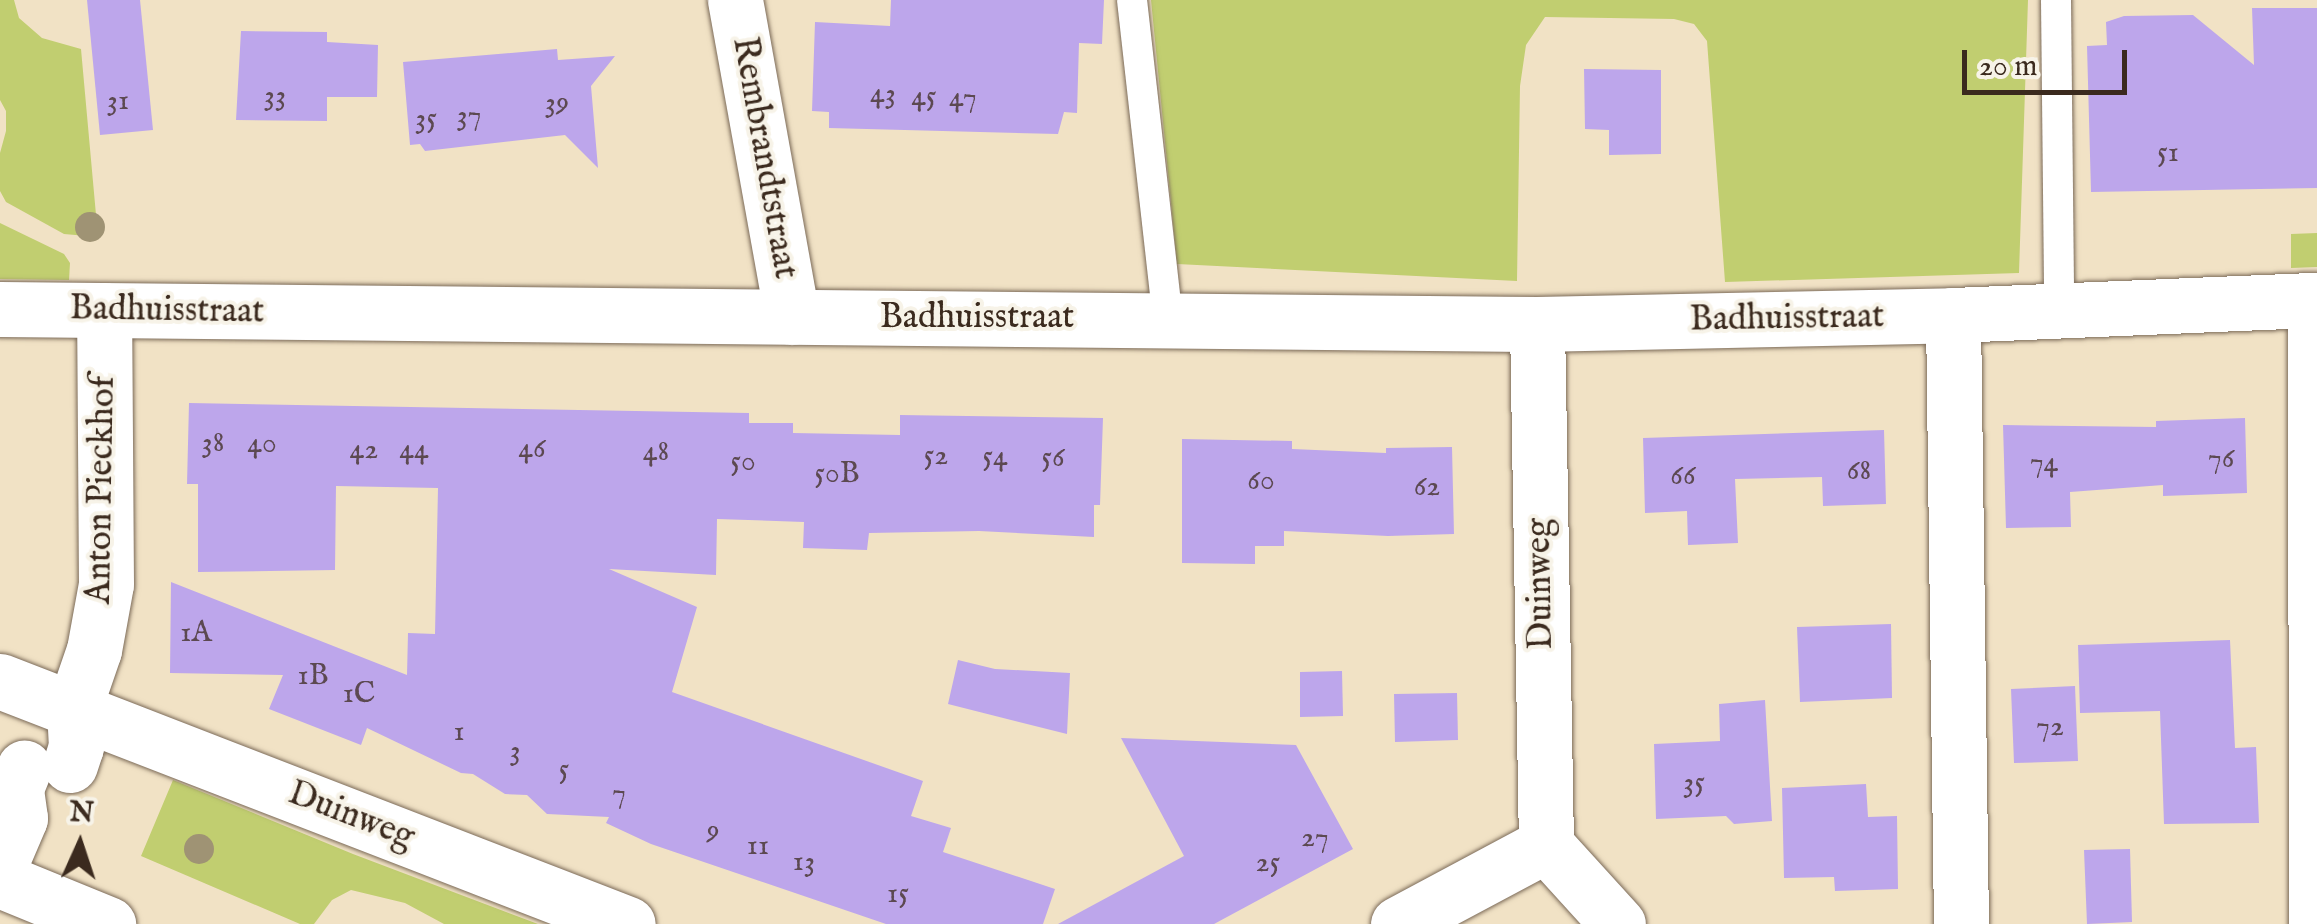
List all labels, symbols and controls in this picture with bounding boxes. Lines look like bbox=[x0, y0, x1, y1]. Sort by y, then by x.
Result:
scale bar bbox=[1967, 30, 2132, 92]
street label: Rembrandtstraat bbox=[722, 34, 806, 282]
text: 20 m bbox=[1979, 48, 2038, 86]
house number: 43 bbox=[870, 76, 896, 112]
house number: 33 bbox=[264, 78, 286, 114]
house number: 45 bbox=[911, 79, 937, 115]
house number: 47 bbox=[949, 80, 977, 116]
house number: 31 bbox=[107, 83, 129, 119]
house number: 39 bbox=[545, 85, 569, 121]
house number: 37 bbox=[456, 98, 482, 134]
house number: 35 bbox=[415, 101, 437, 137]
house number: 51 bbox=[2157, 135, 2179, 171]
street label: Badhuisstraat bbox=[69, 288, 265, 334]
street label: Badhuisstraat bbox=[1689, 296, 1885, 342]
street label: Badhuisstraat bbox=[880, 297, 1074, 339]
street label: Anton Pieckhof bbox=[79, 375, 125, 605]
house number: 38 bbox=[202, 425, 224, 461]
house number: 40 bbox=[247, 426, 277, 462]
house number: 46 bbox=[518, 431, 546, 467]
house number: 42 bbox=[350, 432, 378, 468]
house number: 44 bbox=[399, 432, 429, 468]
house number: 48 bbox=[643, 434, 669, 470]
house number: 52 bbox=[924, 438, 948, 474]
house number: 54 bbox=[982, 439, 1008, 475]
house number: 56 bbox=[1041, 440, 1065, 476]
house number: 76 bbox=[2208, 441, 2234, 477]
house number: 50 bbox=[730, 444, 756, 480]
house number: 74 bbox=[2030, 445, 2058, 481]
house number: 68 bbox=[1847, 453, 1871, 489]
house number: 50B bbox=[814, 456, 860, 492]
house number: 66 bbox=[1670, 458, 1696, 494]
house number: 60 bbox=[1247, 463, 1275, 499]
house number: 62 bbox=[1414, 469, 1440, 505]
street label: Duinweg bbox=[1519, 518, 1563, 650]
house number: 1A bbox=[180, 615, 212, 651]
house number: 1B bbox=[297, 658, 329, 694]
house number: 1C bbox=[343, 676, 375, 712]
house number: 72 bbox=[2036, 709, 2064, 745]
house number: 1 bbox=[453, 714, 465, 750]
house number: 3 bbox=[509, 733, 521, 769]
house number: 5 bbox=[559, 752, 569, 788]
house number: 35 bbox=[1683, 765, 1705, 801]
street label: Duinweg bbox=[282, 773, 420, 859]
house number: 7 bbox=[612, 776, 626, 812]
north arrow bbox=[30, 794, 130, 894]
text: N bbox=[69, 795, 95, 832]
house number: 9 bbox=[706, 813, 720, 849]
house number: 27 bbox=[1301, 820, 1329, 856]
house number: 11 bbox=[747, 828, 769, 864]
house number: 13 bbox=[793, 844, 815, 880]
house number: 25 bbox=[1256, 845, 1280, 881]
house number: 15 bbox=[887, 876, 909, 912]

